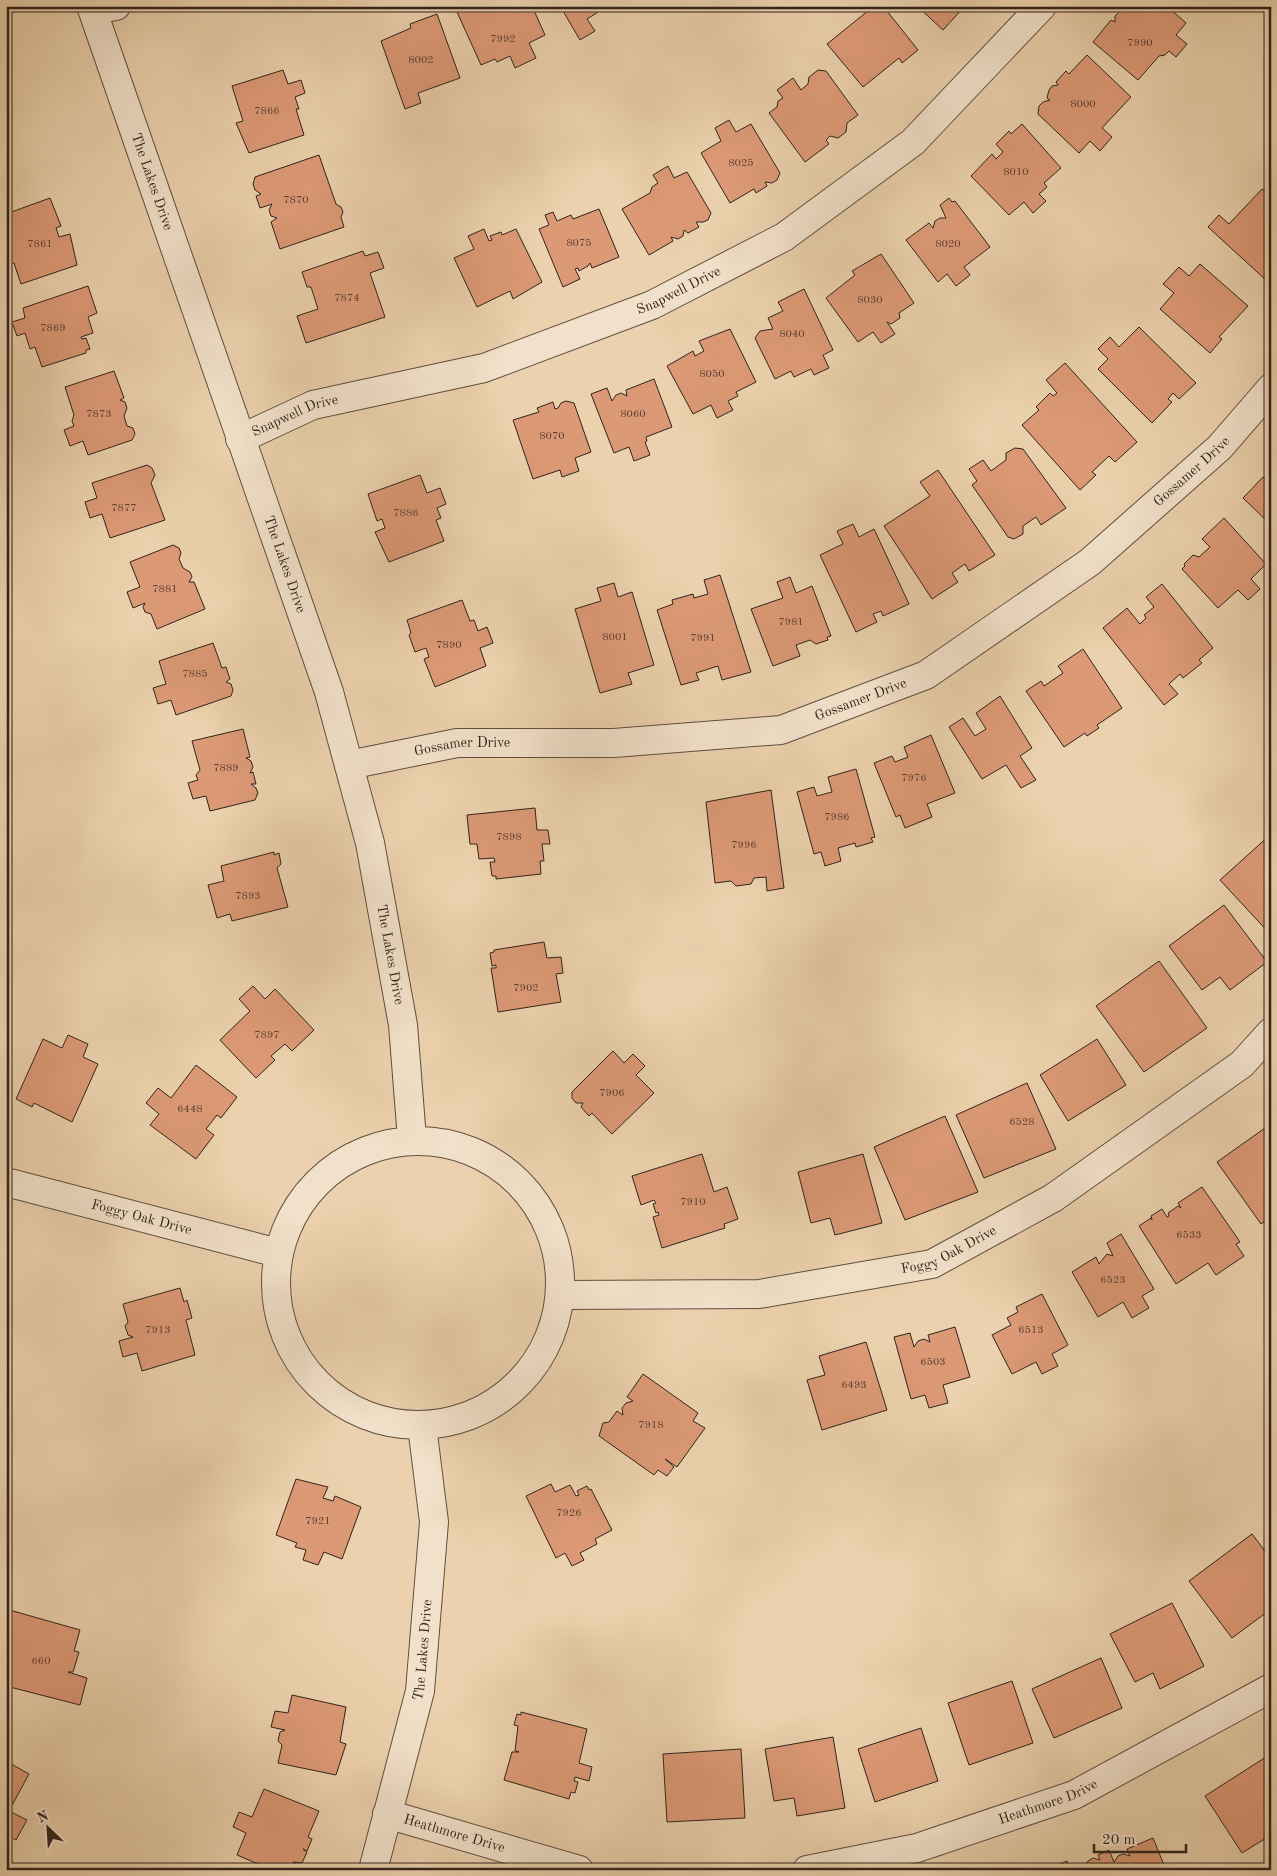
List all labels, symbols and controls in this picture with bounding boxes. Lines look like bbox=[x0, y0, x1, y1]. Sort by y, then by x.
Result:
house number: 7992 bbox=[490, 34, 516, 45]
house number: 7990 bbox=[1127, 38, 1153, 49]
house number: 8002 bbox=[408, 55, 434, 66]
house number: 8000 bbox=[1070, 99, 1096, 110]
house number: 7866 bbox=[254, 106, 280, 117]
street label: The Lakes Drive bbox=[129, 131, 175, 232]
house number: 8025 bbox=[728, 158, 754, 169]
house number: 8010 bbox=[1003, 167, 1029, 178]
house number: 7870 bbox=[283, 195, 309, 206]
house number: 8075 bbox=[566, 238, 592, 249]
house number: 7861 bbox=[27, 239, 53, 250]
house number: 8020 bbox=[935, 239, 961, 250]
street label: Snapwell Drive bbox=[635, 264, 723, 317]
house number: 7874 bbox=[334, 293, 360, 304]
house number: 8030 bbox=[857, 295, 883, 306]
house number: 7869 bbox=[40, 323, 66, 334]
house number: 8040 bbox=[779, 329, 805, 340]
house number: 8050 bbox=[699, 369, 725, 380]
street label: Snapwell Drive bbox=[250, 393, 339, 439]
house number: 7873 bbox=[86, 409, 112, 420]
house number: 8060 bbox=[620, 409, 646, 420]
house number: 8070 bbox=[539, 431, 565, 442]
street label: Gossamer Drive bbox=[1151, 434, 1232, 509]
house number: 7877 bbox=[111, 503, 137, 514]
house number: 7886 bbox=[393, 508, 419, 519]
street label: The Lakes Drive bbox=[261, 514, 308, 615]
house number: 7881 bbox=[152, 584, 178, 595]
house number: 7981 bbox=[778, 617, 804, 628]
house number: 8001 bbox=[602, 632, 628, 643]
house number: 7991 bbox=[690, 633, 716, 644]
house number: 7890 bbox=[436, 640, 462, 651]
house number: 7885 bbox=[182, 669, 208, 680]
street label: Gossamer Drive bbox=[813, 676, 909, 724]
street label: Gossamer Drive bbox=[413, 735, 510, 759]
house number: 7889 bbox=[213, 763, 239, 774]
house number: 7976 bbox=[901, 773, 927, 784]
house number: 7986 bbox=[824, 812, 850, 823]
house number: 7898 bbox=[496, 832, 522, 843]
house number: 7996 bbox=[731, 840, 757, 851]
house number: 7893 bbox=[235, 891, 261, 902]
street label: The Lakes Drive bbox=[374, 903, 406, 1006]
house number: 7902 bbox=[513, 983, 539, 994]
house number: 7897 bbox=[254, 1030, 280, 1041]
house number: 7906 bbox=[599, 1088, 625, 1099]
house number: 6448 bbox=[177, 1104, 203, 1115]
house number: 6528 bbox=[1009, 1117, 1035, 1128]
house number: 7910 bbox=[680, 1197, 706, 1208]
street label: Foggy Oak Drive bbox=[90, 1198, 193, 1237]
street label: Foggy Oak Drive bbox=[900, 1223, 999, 1276]
house number: 6533 bbox=[1176, 1230, 1202, 1241]
house number: 6523 bbox=[1100, 1275, 1126, 1286]
house number: 7913 bbox=[145, 1325, 171, 1336]
house number: 6513 bbox=[1018, 1325, 1044, 1336]
house number: 6503 bbox=[920, 1357, 946, 1368]
house number: 6493 bbox=[841, 1380, 867, 1391]
house number: 7918 bbox=[638, 1420, 664, 1431]
house number: 7926 bbox=[556, 1508, 582, 1519]
house number: 7921 bbox=[305, 1516, 331, 1527]
street label: The Lakes Drive bbox=[411, 1599, 435, 1702]
house number: 660 bbox=[31, 1656, 51, 1667]
street label: Heathmore Drive bbox=[997, 1777, 1100, 1827]
north arrow bbox=[22, 1804, 72, 1854]
text: N bbox=[35, 1808, 51, 1826]
street label: Heathmore Drive bbox=[402, 1812, 506, 1855]
scale bar bbox=[1094, 1821, 1187, 1853]
text: 20 m bbox=[1102, 1833, 1136, 1848]

